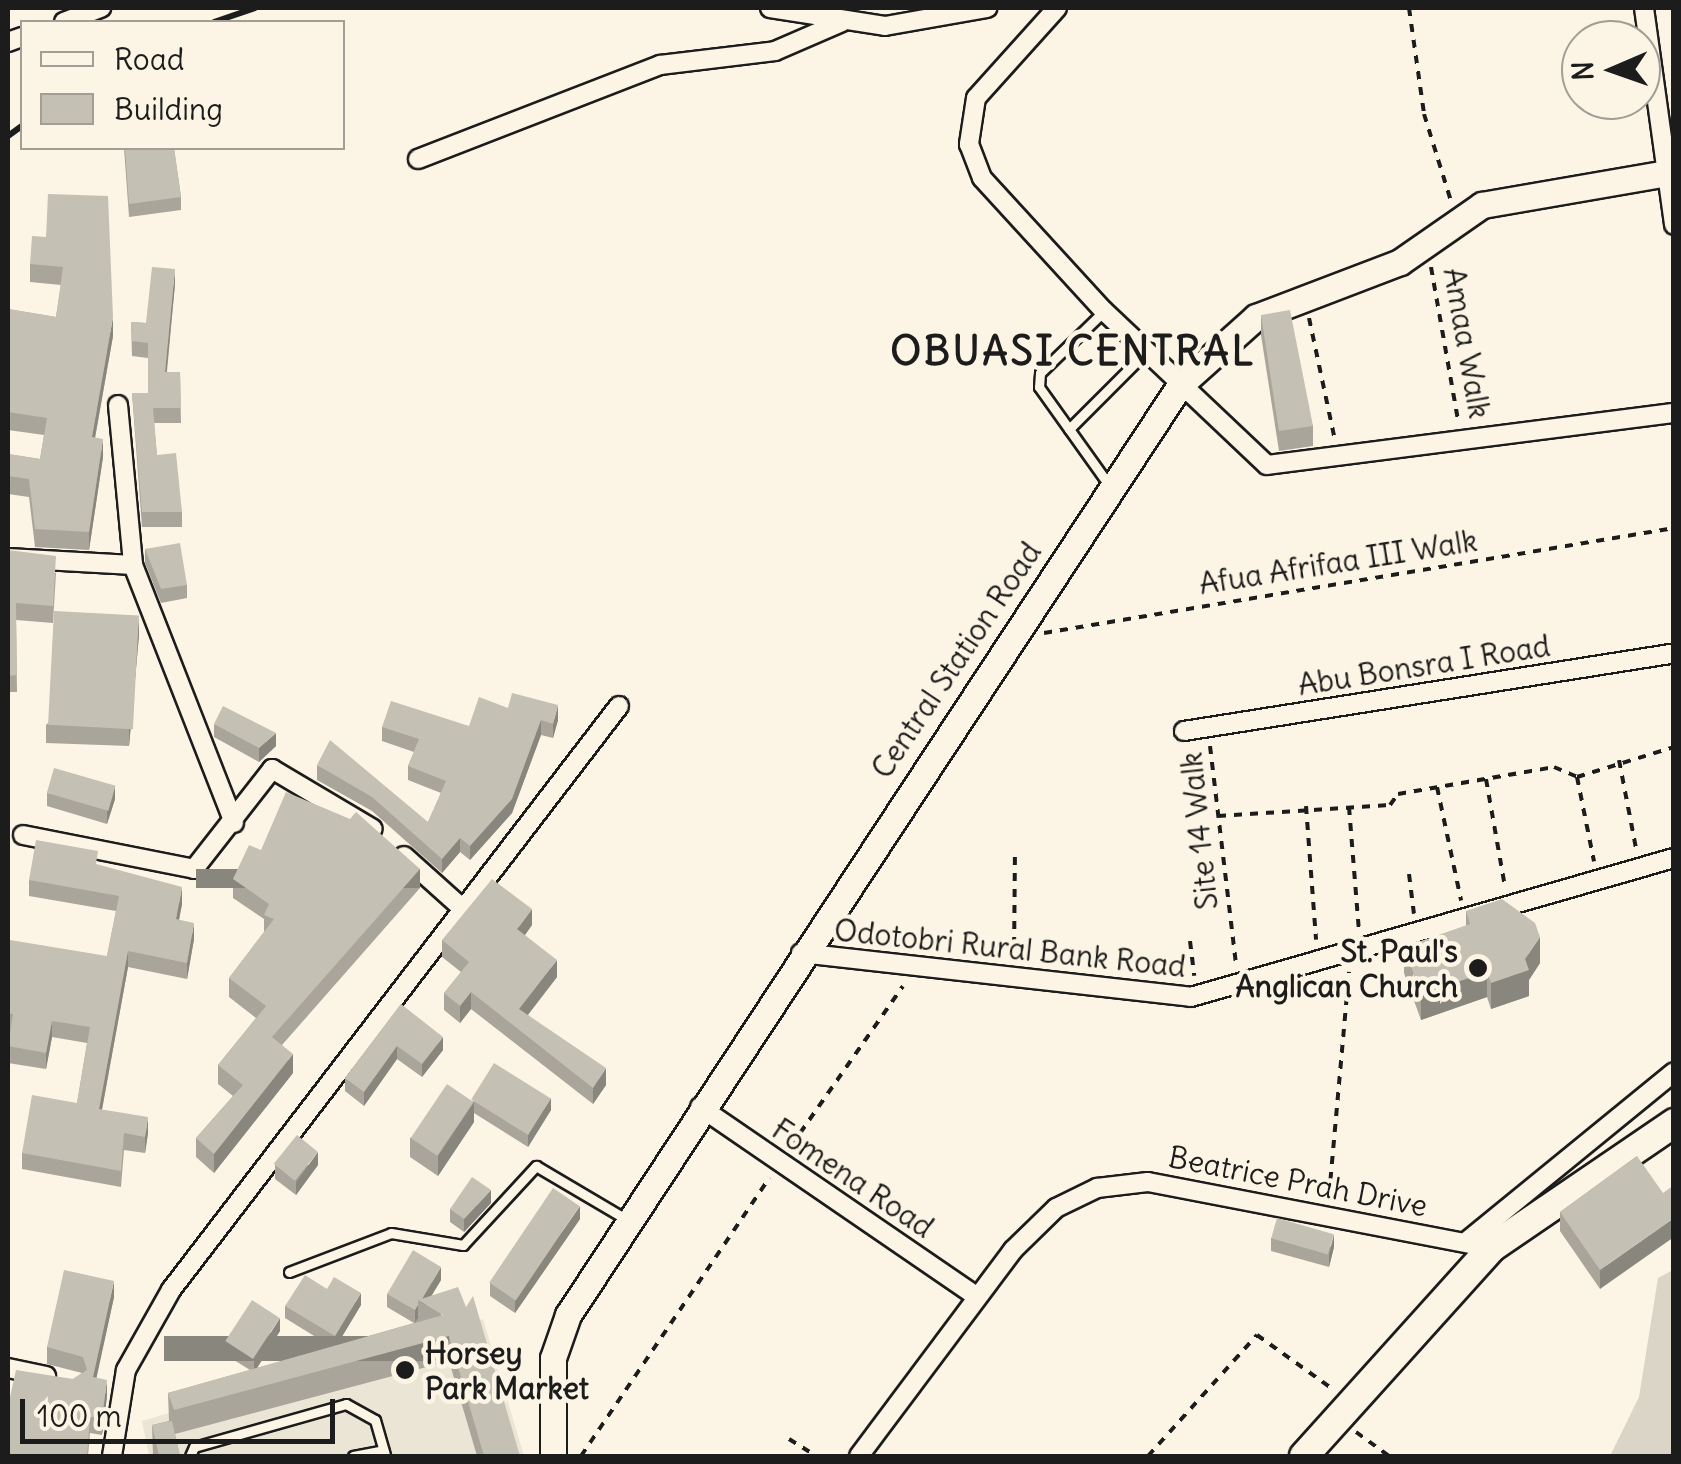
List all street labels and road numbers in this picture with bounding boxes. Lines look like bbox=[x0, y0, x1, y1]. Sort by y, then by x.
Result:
street label: Amaa Walk bbox=[1436, 265, 1498, 421]
street label: Afua Afrifaa III Walk bbox=[1196, 522, 1480, 602]
street label: Central Station Road bbox=[864, 535, 1048, 785]
street label: Abu Bonsra I Road bbox=[1295, 627, 1553, 703]
street label: Site 14 Walk bbox=[1173, 750, 1225, 912]
street label: Odotobri Rural Bank Road bbox=[832, 912, 1188, 984]
street label: Fomena Road bbox=[765, 1111, 941, 1245]
street label: Beatrice Prah Drive bbox=[1166, 1138, 1430, 1224]

